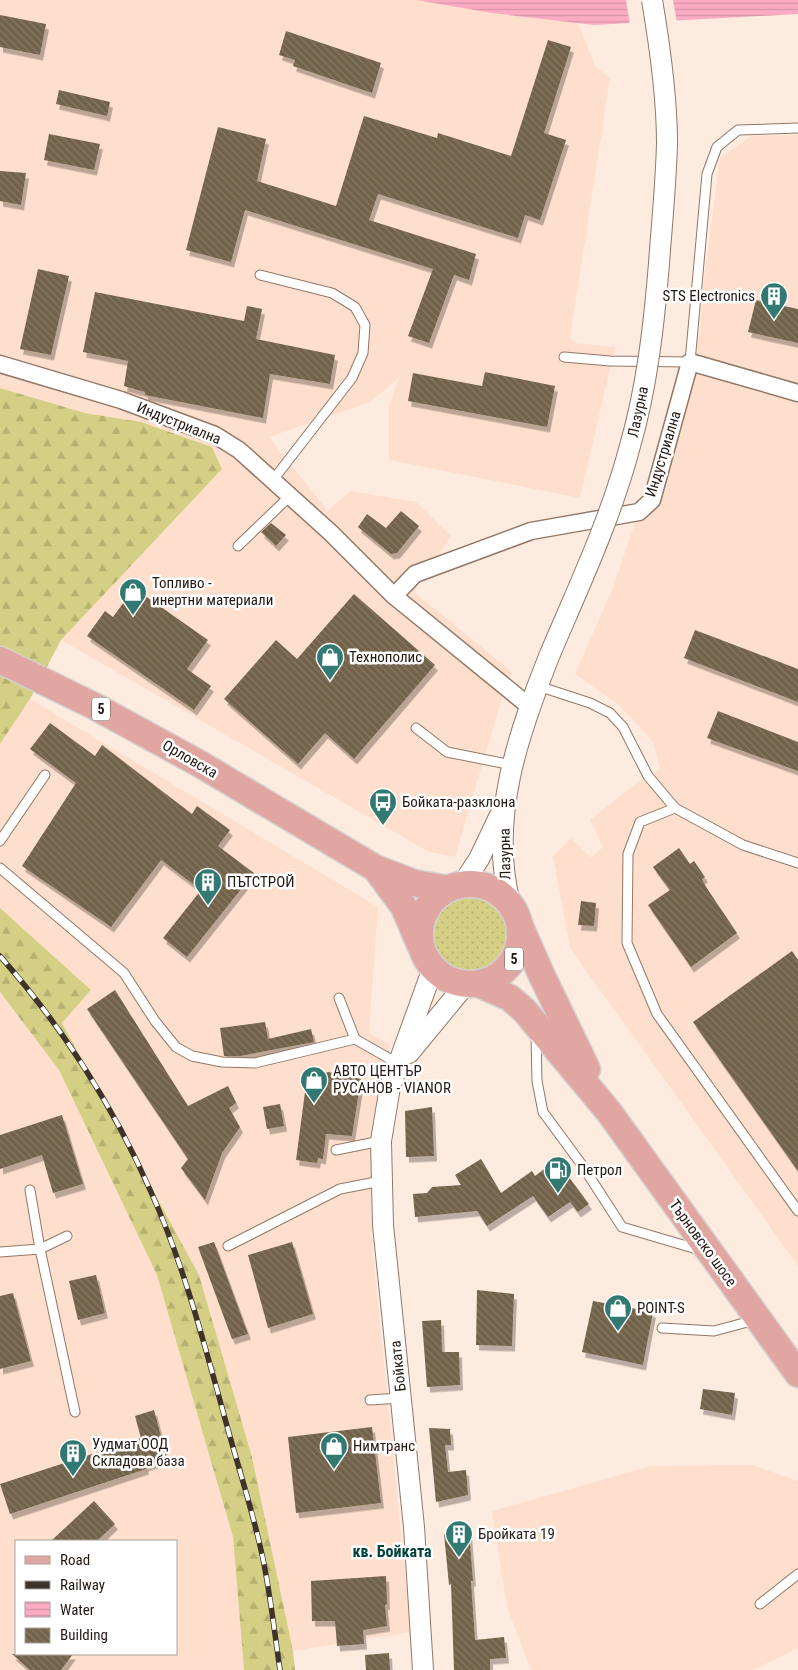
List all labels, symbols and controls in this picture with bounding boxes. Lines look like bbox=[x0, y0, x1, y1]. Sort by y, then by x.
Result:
building icon: STS Electronics bbox=[759, 281, 789, 320]
place label: STS Electronics bbox=[663, 287, 755, 305]
street label: Лазурна bbox=[624, 385, 652, 439]
street label: Индустриална bbox=[134, 398, 224, 448]
street label: Индустриална bbox=[641, 409, 685, 499]
place label: Топливо - инертни материали bbox=[152, 574, 273, 609]
shop icon: Топливо - инертни материали bbox=[118, 577, 148, 616]
shop icon: Технополис bbox=[315, 642, 345, 681]
place label: Технополис bbox=[349, 648, 422, 666]
road number: 5 bbox=[92, 698, 110, 721]
street label: Орловска bbox=[159, 736, 221, 782]
bus stop icon: Бойката-разклона bbox=[368, 787, 398, 826]
place label: Бойката-разклона bbox=[402, 793, 515, 811]
street label: Лазурна bbox=[496, 828, 514, 880]
building icon: ПЪТСТРОЙ bbox=[193, 867, 223, 906]
place label: ПЪТСТРОЙ bbox=[227, 873, 294, 891]
road number: 5 bbox=[505, 948, 523, 971]
place label: АВТО ЦЕНТЪР РУСАНОВ - VIANOR bbox=[333, 1062, 451, 1097]
shop icon: АВТО ЦЕНТЪР РУСАНОВ - VIANOR bbox=[299, 1065, 329, 1104]
fuel station icon: Петрол bbox=[543, 1155, 573, 1194]
place label: Петрол bbox=[577, 1161, 622, 1179]
street label: Търновско шосе bbox=[665, 1196, 741, 1290]
shop icon: POINT-S bbox=[603, 1293, 633, 1332]
place label: POINT-S bbox=[637, 1299, 685, 1317]
street label: Бойката bbox=[386, 1340, 410, 1392]
shop icon: Нимтранс bbox=[319, 1431, 349, 1470]
place label: Уудмат ООД Складова база bbox=[92, 1435, 185, 1470]
place label: Нимтранс bbox=[353, 1437, 415, 1455]
building icon: Уудмат ООД Складова база bbox=[58, 1438, 88, 1477]
building icon: Бройката 19 bbox=[444, 1519, 474, 1558]
place label: Бройката 19 bbox=[478, 1525, 555, 1543]
legend bbox=[15, 1540, 178, 1655]
district label: кв. Бойката bbox=[352, 1542, 432, 1561]
text: Road bbox=[60, 1551, 90, 1569]
text: Railway bbox=[60, 1576, 105, 1594]
text: Water bbox=[60, 1601, 95, 1619]
text: Building bbox=[60, 1626, 108, 1644]

